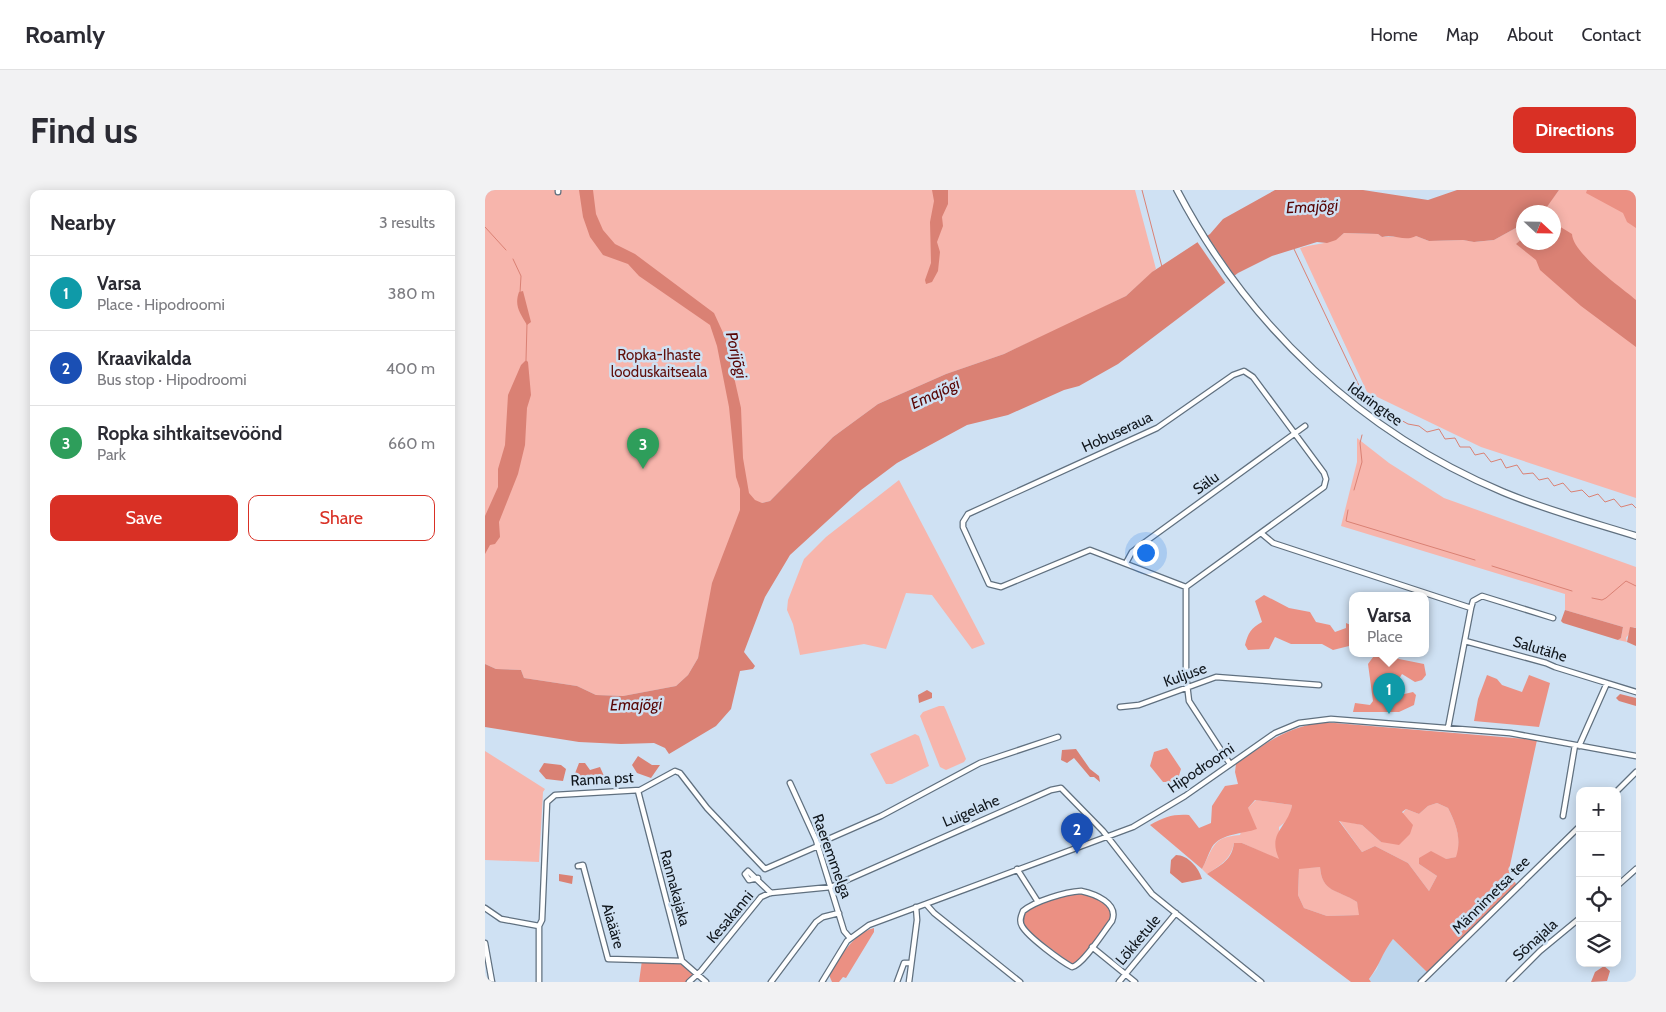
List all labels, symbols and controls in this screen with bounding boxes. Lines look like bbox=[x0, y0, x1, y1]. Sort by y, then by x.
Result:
text: Roamly bbox=[25, 20, 105, 49]
text: Home bbox=[1370, 24, 1418, 46]
text: Map bbox=[1446, 24, 1479, 46]
text: About bbox=[1507, 24, 1553, 46]
text: Contact bbox=[1581, 24, 1641, 46]
button: Directions bbox=[1513, 107, 1636, 153]
text: Find us bbox=[30, 109, 138, 152]
water label: Emajõgi bbox=[1285, 196, 1339, 217]
north arrow bbox=[1516, 205, 1561, 250]
text: Nearby bbox=[50, 210, 116, 235]
text: 3 results bbox=[379, 213, 435, 232]
text: Varsa bbox=[97, 272, 141, 295]
text: 1 bbox=[63, 284, 69, 303]
text: 380 m bbox=[388, 284, 435, 303]
text: Place · Hipodroomi bbox=[97, 295, 225, 314]
water label: Porijõgi bbox=[722, 330, 751, 381]
park label: Ropka-Ihaste looduskaitseala bbox=[611, 346, 708, 381]
text: Kraavikalda bbox=[97, 347, 191, 370]
text: 2 bbox=[62, 359, 70, 378]
text: 400 m bbox=[386, 359, 435, 378]
text: Bus stop · Hipodroomi bbox=[97, 370, 247, 389]
water label: Emajõgi bbox=[908, 374, 963, 413]
street label: Idaringtee bbox=[1344, 378, 1406, 430]
street label: Hobuseraua bbox=[1079, 408, 1156, 456]
text: Ropka sihtkaitsevöönd bbox=[97, 422, 282, 445]
pin: 3 bbox=[627, 428, 659, 469]
text: 3 bbox=[62, 434, 70, 453]
text: 660 m bbox=[388, 434, 435, 453]
text: Park bbox=[97, 445, 126, 464]
street label: Sälu bbox=[1190, 468, 1222, 498]
button: Save bbox=[50, 495, 238, 541]
button: Share bbox=[248, 495, 435, 541]
your location bbox=[1133, 540, 1159, 566]
popup bbox=[1349, 592, 1429, 657]
text: Varsa bbox=[1367, 604, 1411, 627]
text: Place bbox=[1367, 627, 1403, 646]
street label: Salutähe bbox=[1511, 632, 1569, 666]
street label: Kuljuse bbox=[1161, 659, 1209, 691]
pin: 1 bbox=[1373, 673, 1405, 714]
water label: Emajõgi bbox=[610, 695, 663, 714]
street label: Hipodroomi bbox=[1164, 739, 1238, 797]
street label: Ranna pst bbox=[570, 768, 634, 790]
map controls bbox=[1576, 787, 1621, 967]
button: + bbox=[1576, 787, 1621, 832]
street label: Luigelahe bbox=[940, 791, 1002, 831]
street label: Raeremmelga bbox=[808, 811, 856, 901]
pin: 2 bbox=[1061, 813, 1093, 854]
button: − bbox=[1576, 832, 1621, 877]
street label: Rannakajaka bbox=[656, 848, 694, 929]
street label: Männimetsa tee bbox=[1448, 852, 1534, 938]
button: locate bbox=[1576, 877, 1621, 922]
street label: Kesakanni bbox=[703, 887, 757, 947]
street label: Aiaääre bbox=[598, 901, 628, 951]
street label: Lõkketule bbox=[1112, 911, 1165, 969]
street label: Sõnajala bbox=[1509, 915, 1562, 965]
button: layers bbox=[1576, 922, 1621, 967]

